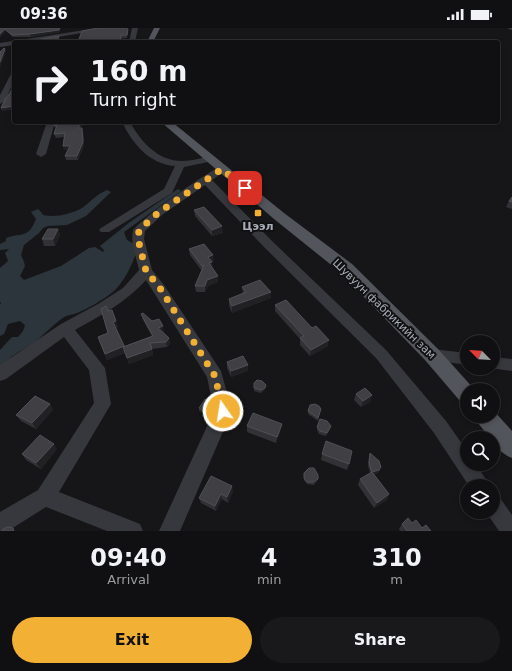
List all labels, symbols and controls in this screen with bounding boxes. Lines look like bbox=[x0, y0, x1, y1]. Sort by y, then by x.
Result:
text: 09:36 bbox=[20, 5, 68, 23]
text: 160 m bbox=[90, 55, 187, 88]
icon: right bbox=[24, 56, 76, 108]
text: Turn right bbox=[90, 89, 176, 110]
pin bbox=[228, 171, 262, 205]
icon: arrive bbox=[234, 177, 256, 199]
marker: Цээл bbox=[253, 208, 263, 218]
place label: Цээл bbox=[242, 220, 274, 233]
street label: Шувуун фабрикийн зам bbox=[330, 256, 438, 362]
north arrow bbox=[460, 335, 500, 375]
map controls bbox=[460, 335, 500, 519]
button: sound bbox=[460, 383, 500, 423]
position arrow bbox=[202, 390, 244, 432]
button: search bbox=[460, 431, 500, 471]
button: layers bbox=[460, 479, 500, 519]
text: 09:40 bbox=[90, 544, 167, 572]
text: 4 bbox=[261, 544, 277, 572]
text: 310 bbox=[372, 544, 422, 572]
text: Arrival bbox=[107, 572, 150, 587]
text: min bbox=[257, 572, 281, 587]
text: m bbox=[390, 572, 403, 587]
button: Exit bbox=[12, 617, 252, 663]
button: Share bbox=[260, 617, 500, 663]

